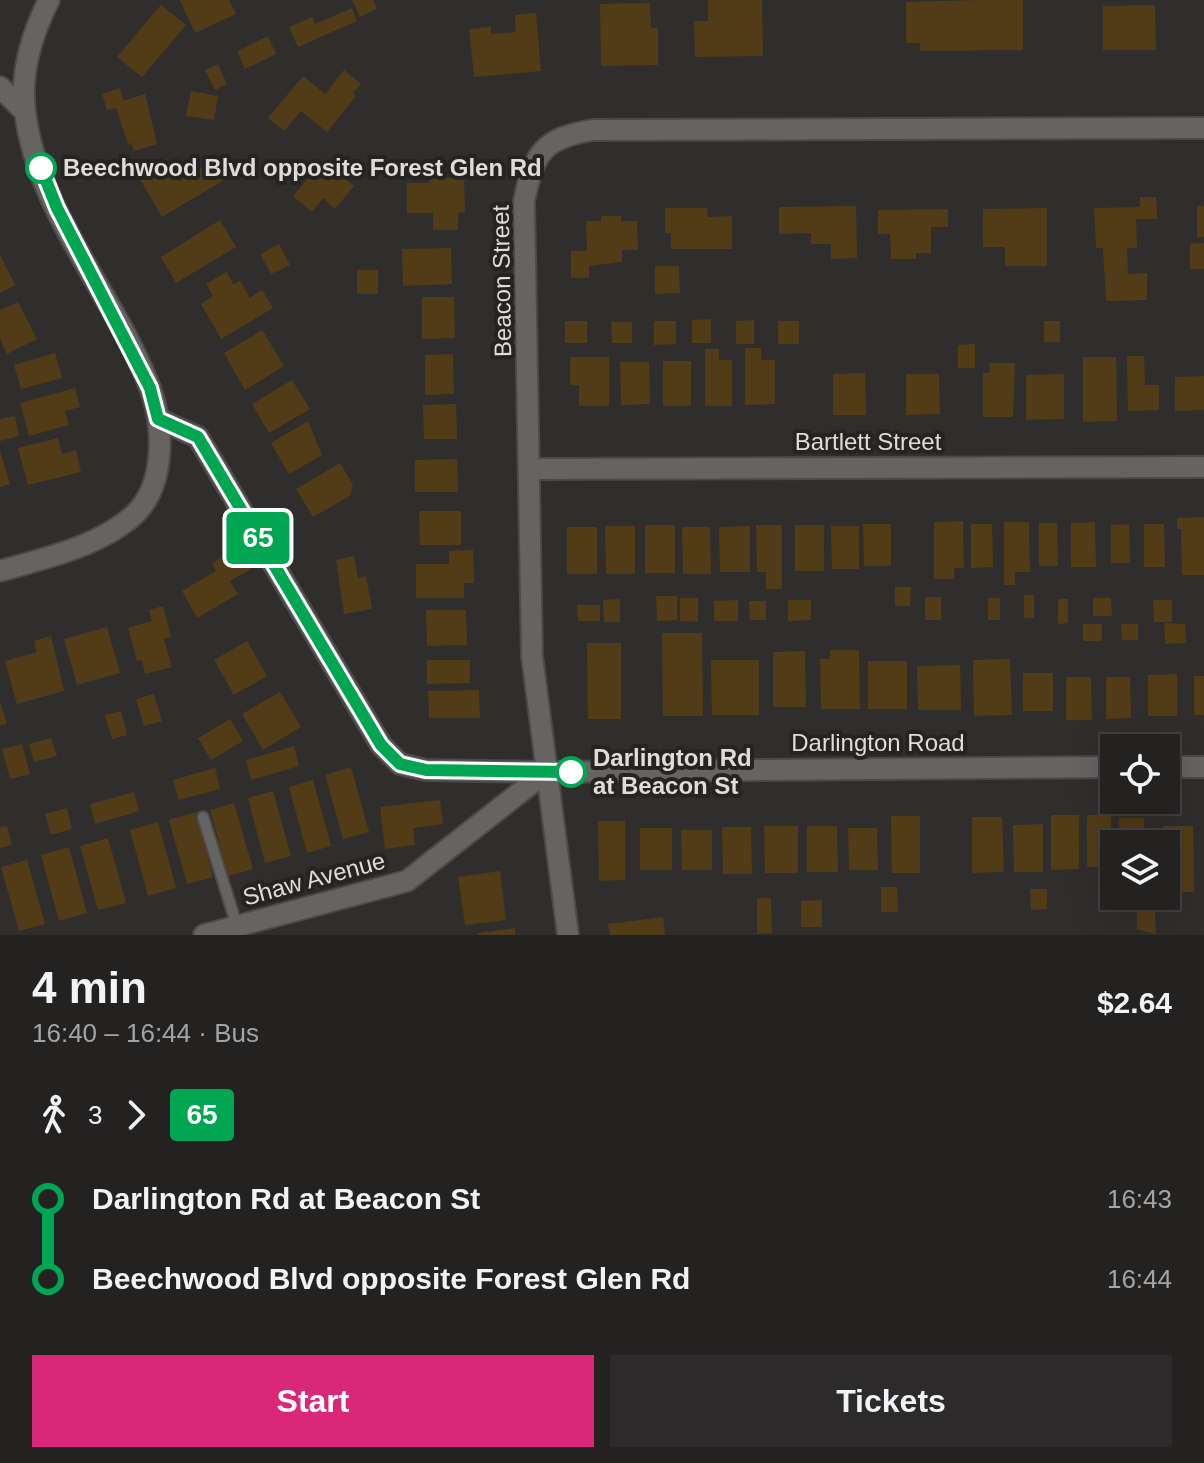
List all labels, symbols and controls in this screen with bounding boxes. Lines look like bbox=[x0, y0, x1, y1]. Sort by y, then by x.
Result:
marker: Beechwood Blvd opposite Forest Glen Rd bbox=[26, 153, 56, 183]
place label: Beechwood Blvd opposite Forest Glen Rd bbox=[63, 154, 542, 181]
street label: Beacon Street bbox=[487, 204, 516, 357]
street label: Bartlett Street bbox=[795, 428, 942, 455]
line badge: 65 bbox=[222, 512, 294, 564]
text: 65 bbox=[242, 522, 274, 553]
street label: Darlington Road bbox=[791, 729, 965, 756]
map controls bbox=[1100, 734, 1180, 910]
button: locate bbox=[1100, 734, 1180, 814]
place label: Darlington Rd at Beacon St bbox=[593, 744, 752, 799]
marker: Darlington Rd at Beacon St bbox=[556, 757, 586, 787]
button: layers bbox=[1100, 830, 1180, 910]
street label: Shaw Avenue bbox=[240, 847, 388, 910]
text: 4 min bbox=[32, 963, 147, 1012]
text: $2.64 bbox=[1097, 986, 1172, 1019]
text: 16:40 – 16:44 · Bus bbox=[32, 1018, 259, 1048]
icon: walk bbox=[32, 1093, 76, 1137]
icon: forward bbox=[114, 1093, 158, 1137]
text: 65 bbox=[186, 1099, 218, 1130]
text: 3 bbox=[88, 1100, 102, 1130]
text: Darlington Rd at Beacon St bbox=[92, 1182, 480, 1215]
text: 16:43 bbox=[1107, 1184, 1172, 1214]
text: Beechwood Blvd opposite Forest Glen Rd bbox=[92, 1262, 690, 1295]
text: 16:44 bbox=[1107, 1264, 1172, 1294]
button: Start bbox=[32, 1355, 594, 1447]
button: Tickets bbox=[610, 1355, 1172, 1447]

